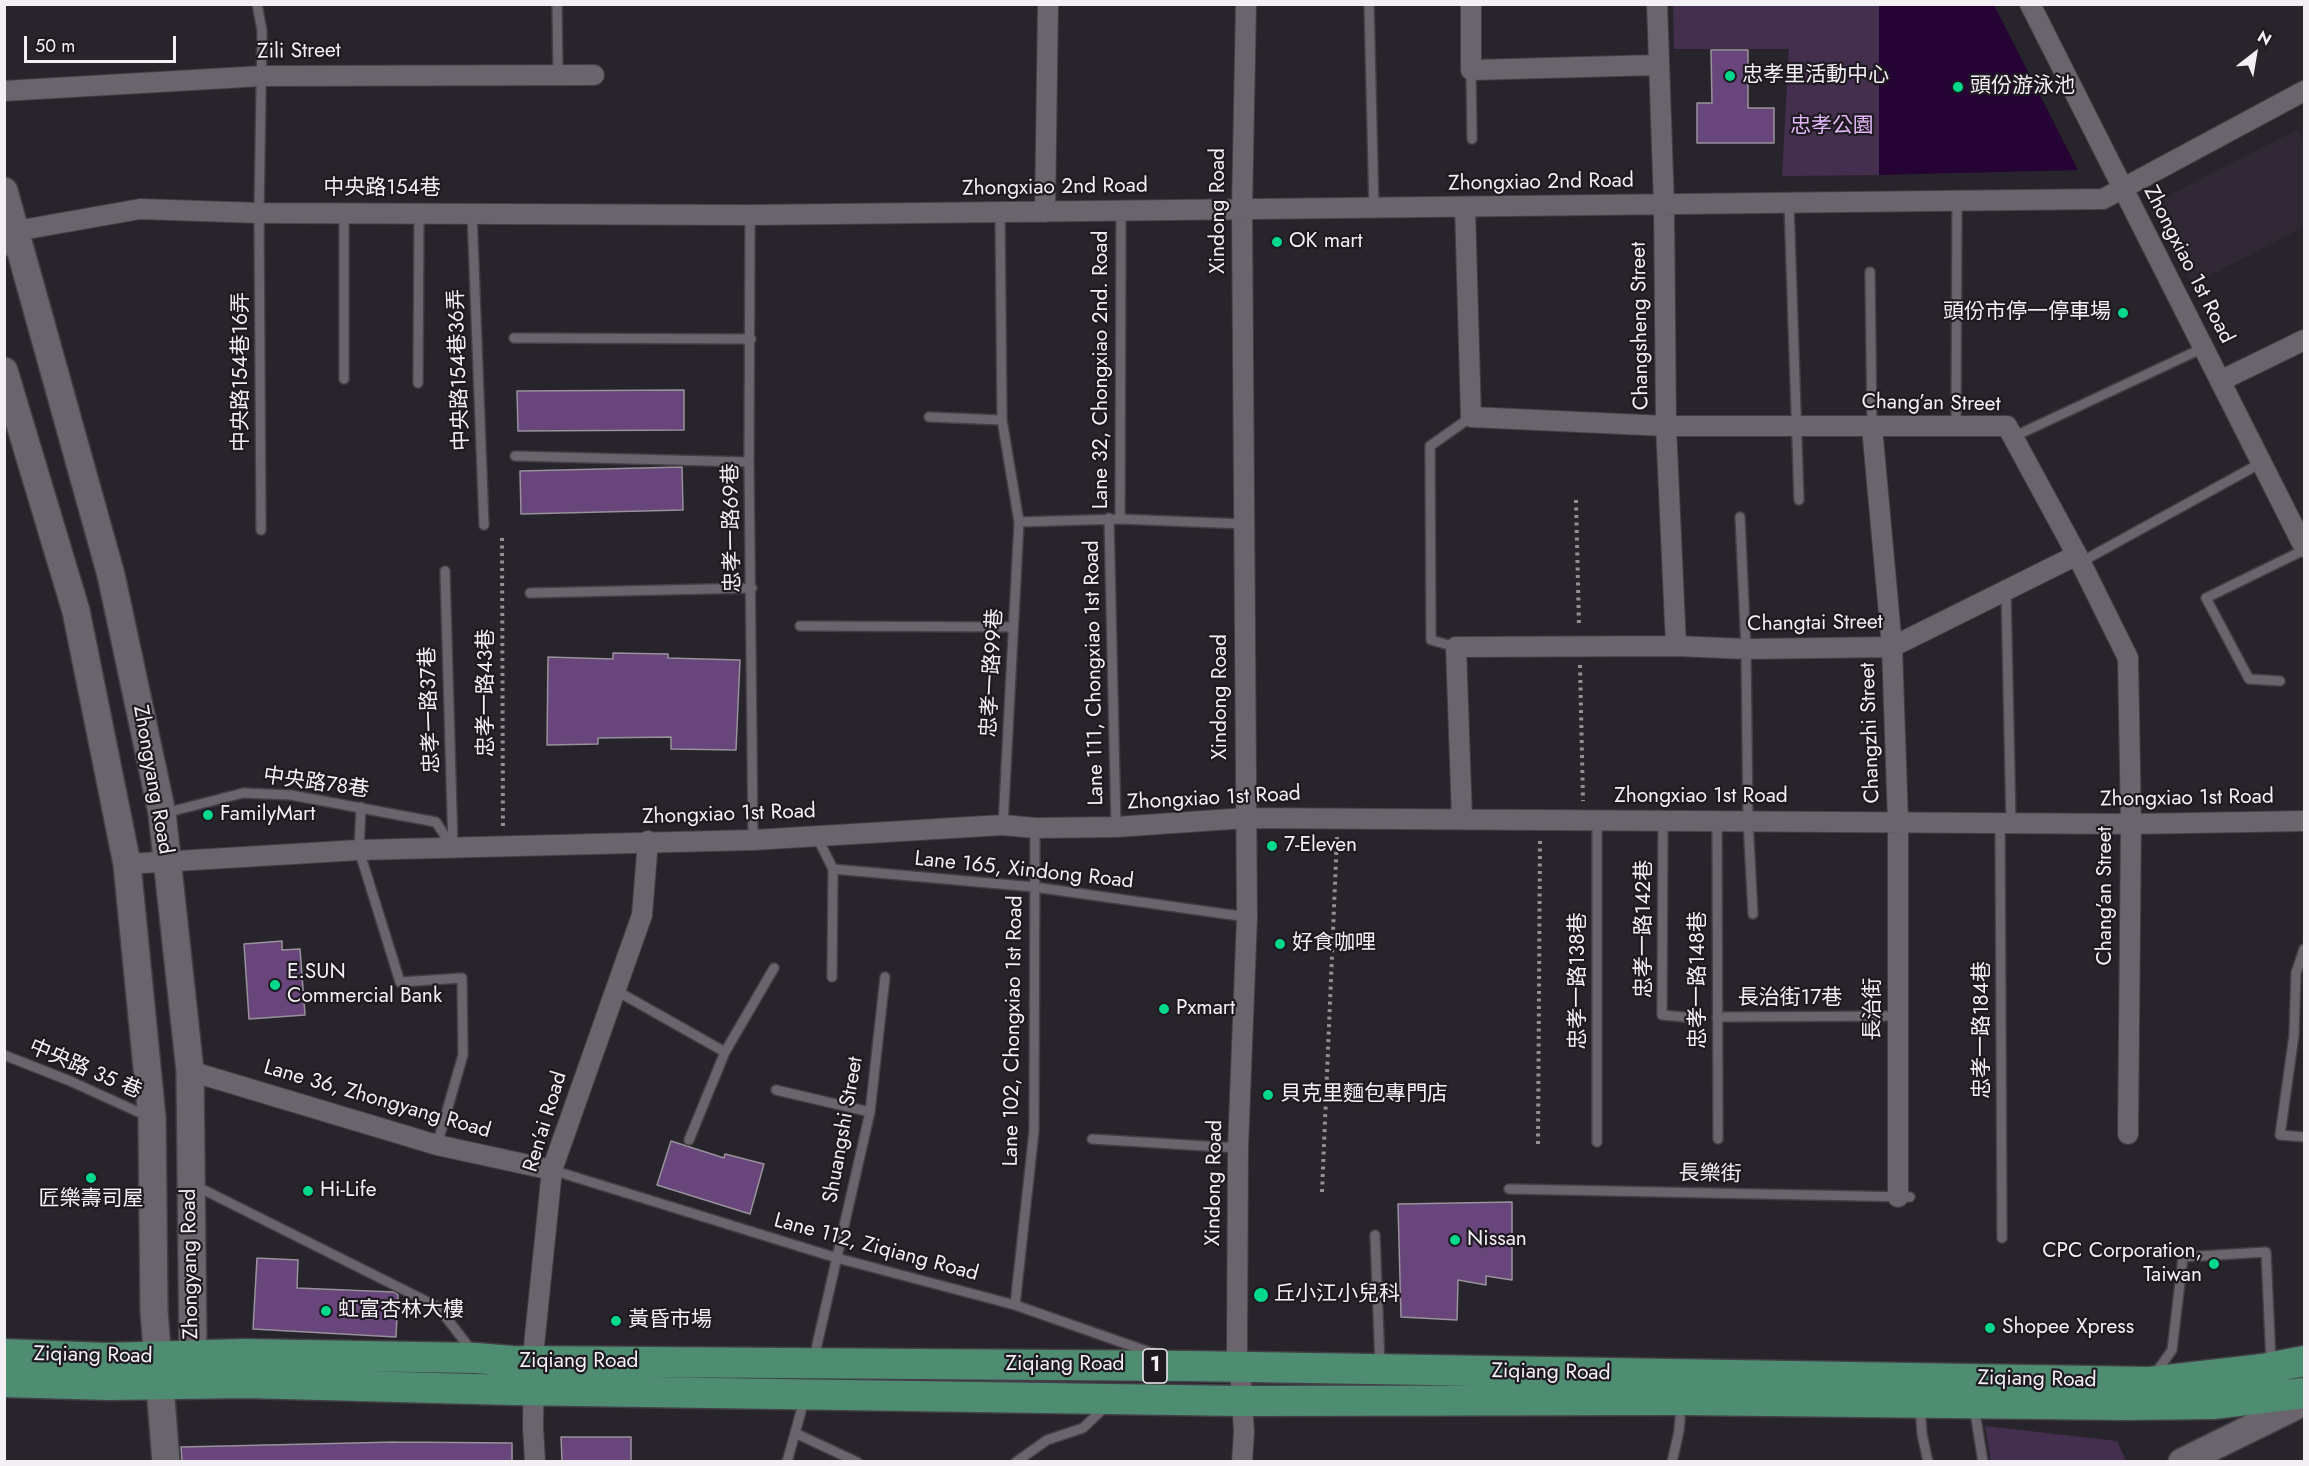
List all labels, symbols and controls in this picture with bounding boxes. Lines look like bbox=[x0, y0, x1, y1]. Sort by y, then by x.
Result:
scale bar bbox=[27, 24, 178, 62]
north arrow bbox=[2225, 24, 2285, 84]
text: N bbox=[2253, 25, 2276, 51]
text: 50 m bbox=[35, 33, 75, 59]
street label: Zili Street bbox=[257, 39, 341, 65]
place label: 忠孝里活動中心 bbox=[1742, 63, 1889, 89]
marker: 忠孝里活動中心 bbox=[1723, 69, 1737, 83]
place label: 頭份游泳池 bbox=[1970, 74, 2075, 100]
marker: 頭份游泳池 bbox=[1951, 80, 1965, 94]
park label: 忠孝公園 bbox=[1790, 114, 1874, 140]
street label: Xindong Road bbox=[1206, 148, 1232, 274]
street label: Zhongxiao 2nd Road bbox=[1448, 169, 1634, 197]
street label: Zhongxiao 2nd Road bbox=[962, 174, 1148, 202]
street label: 中央路154巷 bbox=[323, 176, 441, 202]
street label: Zhongxiao 1st Road bbox=[2137, 182, 2239, 348]
place label: OK mart bbox=[1289, 229, 1362, 255]
street label: Lane 32, Chongxiao 2nd. Road bbox=[1089, 231, 1115, 509]
marker: OK mart bbox=[1270, 235, 1284, 249]
street label: Changsheng Street bbox=[1627, 242, 1655, 410]
street label: 中央路154巷36弄 bbox=[445, 289, 475, 451]
street label: 中央路154巷16弄 bbox=[229, 292, 255, 452]
place label: 頭份市停一停車場 bbox=[1943, 300, 2111, 326]
marker: 頭份市停一停車場 bbox=[2116, 306, 2130, 320]
street label: Chang’an Street bbox=[1861, 390, 2001, 418]
street label: 忠孝一路69巷 bbox=[719, 463, 747, 593]
street label: Lane 111, Chongxiao 1st Road bbox=[1080, 540, 1110, 806]
street label: 忠孝一路99巷 bbox=[977, 608, 1009, 738]
street label: Changtai Street bbox=[1747, 610, 1883, 638]
street label: 忠孝一路43巷 bbox=[474, 629, 500, 757]
street label: Xindong Road bbox=[1208, 634, 1234, 760]
street label: 忠孝一路37巷 bbox=[416, 646, 446, 774]
street label: Changzhi Street bbox=[1856, 662, 1886, 804]
street label: Zhongyang Road bbox=[126, 704, 178, 856]
street label: 中央路78巷 bbox=[262, 764, 370, 804]
street label: Zhongxiao 1st Road bbox=[1127, 782, 1301, 816]
street label: Zhongxiao 1st Road bbox=[1614, 784, 1788, 810]
street label: Zhongxiao 1st Road bbox=[2100, 785, 2274, 813]
street label: Zhongxiao 1st Road bbox=[642, 799, 816, 831]
place label: FamilyMart bbox=[220, 802, 315, 828]
marker: FamilyMart bbox=[201, 808, 215, 822]
street label: Chang’an Street bbox=[2093, 826, 2119, 966]
place label: 7-Eleven bbox=[1284, 833, 1357, 859]
marker: 7-Eleven bbox=[1265, 839, 1279, 853]
street label: Lane 165, Xindong Road bbox=[913, 847, 1135, 895]
street label: 忠孝一路142巷 bbox=[1632, 860, 1658, 998]
street label: Lane 102, Chongxiao 1st Road bbox=[999, 895, 1029, 1167]
street label: 忠孝一路148巷 bbox=[1686, 911, 1712, 1049]
street label: 忠孝一路138巷 bbox=[1566, 912, 1592, 1050]
place label: 好食咖哩 bbox=[1292, 931, 1376, 957]
marker: 好食咖哩 bbox=[1273, 937, 1287, 951]
place label: E.SUN Commercial Bank bbox=[287, 960, 442, 1010]
street label: 忠孝一路184巷 bbox=[1970, 961, 1996, 1099]
marker: E.SUN Commercial Bank bbox=[268, 978, 282, 992]
street label: 長治街 bbox=[1861, 978, 1887, 1040]
street label: 長治街17巷 bbox=[1738, 986, 1842, 1012]
place label: Pxmart bbox=[1176, 996, 1235, 1022]
marker: Pxmart bbox=[1157, 1002, 1171, 1016]
street label: 中央路 35 巷 bbox=[25, 1035, 145, 1105]
street label: Shuangshi Street bbox=[819, 1055, 869, 1205]
street label: Lane 36, Zhongyang Road bbox=[261, 1056, 493, 1144]
street label: Ren’ai Road bbox=[519, 1069, 573, 1175]
place label: 貝克里麵包專門店 bbox=[1280, 1082, 1448, 1108]
marker: 貝克里麵包專門店 bbox=[1261, 1088, 1275, 1102]
street label: Xindong Road bbox=[1201, 1120, 1229, 1246]
street label: 長樂街 bbox=[1678, 1162, 1742, 1188]
marker: 匠樂壽司屋 bbox=[84, 1171, 98, 1185]
place label: Hi-Life bbox=[320, 1178, 377, 1204]
marker: Hi-Life bbox=[301, 1184, 315, 1198]
place label: 匠樂壽司屋 bbox=[39, 1187, 143, 1213]
street label: Zhongyang Road bbox=[177, 1188, 205, 1340]
street label: Lane 112, Ziqiang Road bbox=[771, 1209, 981, 1287]
place label: Nissan bbox=[1467, 1227, 1527, 1253]
marker: Nissan bbox=[1448, 1233, 1462, 1247]
place label: CPC Corporation, Taiwan bbox=[2042, 1239, 2202, 1289]
marker: CPC Corporation, Taiwan bbox=[2207, 1257, 2221, 1271]
place label: 丘小江小兒科 bbox=[1274, 1282, 1400, 1308]
marker: 丘小江小兒科 bbox=[1252, 1286, 1270, 1304]
place label: 虹富杏林大樓 bbox=[338, 1298, 464, 1324]
marker: 虹富杏林大樓 bbox=[319, 1304, 333, 1318]
place label: 黃昏市場 bbox=[628, 1308, 712, 1334]
marker: 黃昏市場 bbox=[609, 1314, 623, 1328]
place label: Shopee Xpress bbox=[2002, 1315, 2134, 1341]
marker: Shopee Xpress bbox=[1983, 1321, 1997, 1335]
street label: Ziqiang Road bbox=[33, 1342, 153, 1370]
street label: Ziqiang Road bbox=[519, 1349, 639, 1375]
road number: 1 bbox=[1143, 1349, 1167, 1383]
street label: Ziqiang Road bbox=[1005, 1352, 1125, 1378]
street label: Ziqiang Road bbox=[1491, 1359, 1611, 1387]
street label: Ziqiang Road bbox=[1977, 1366, 2097, 1394]

